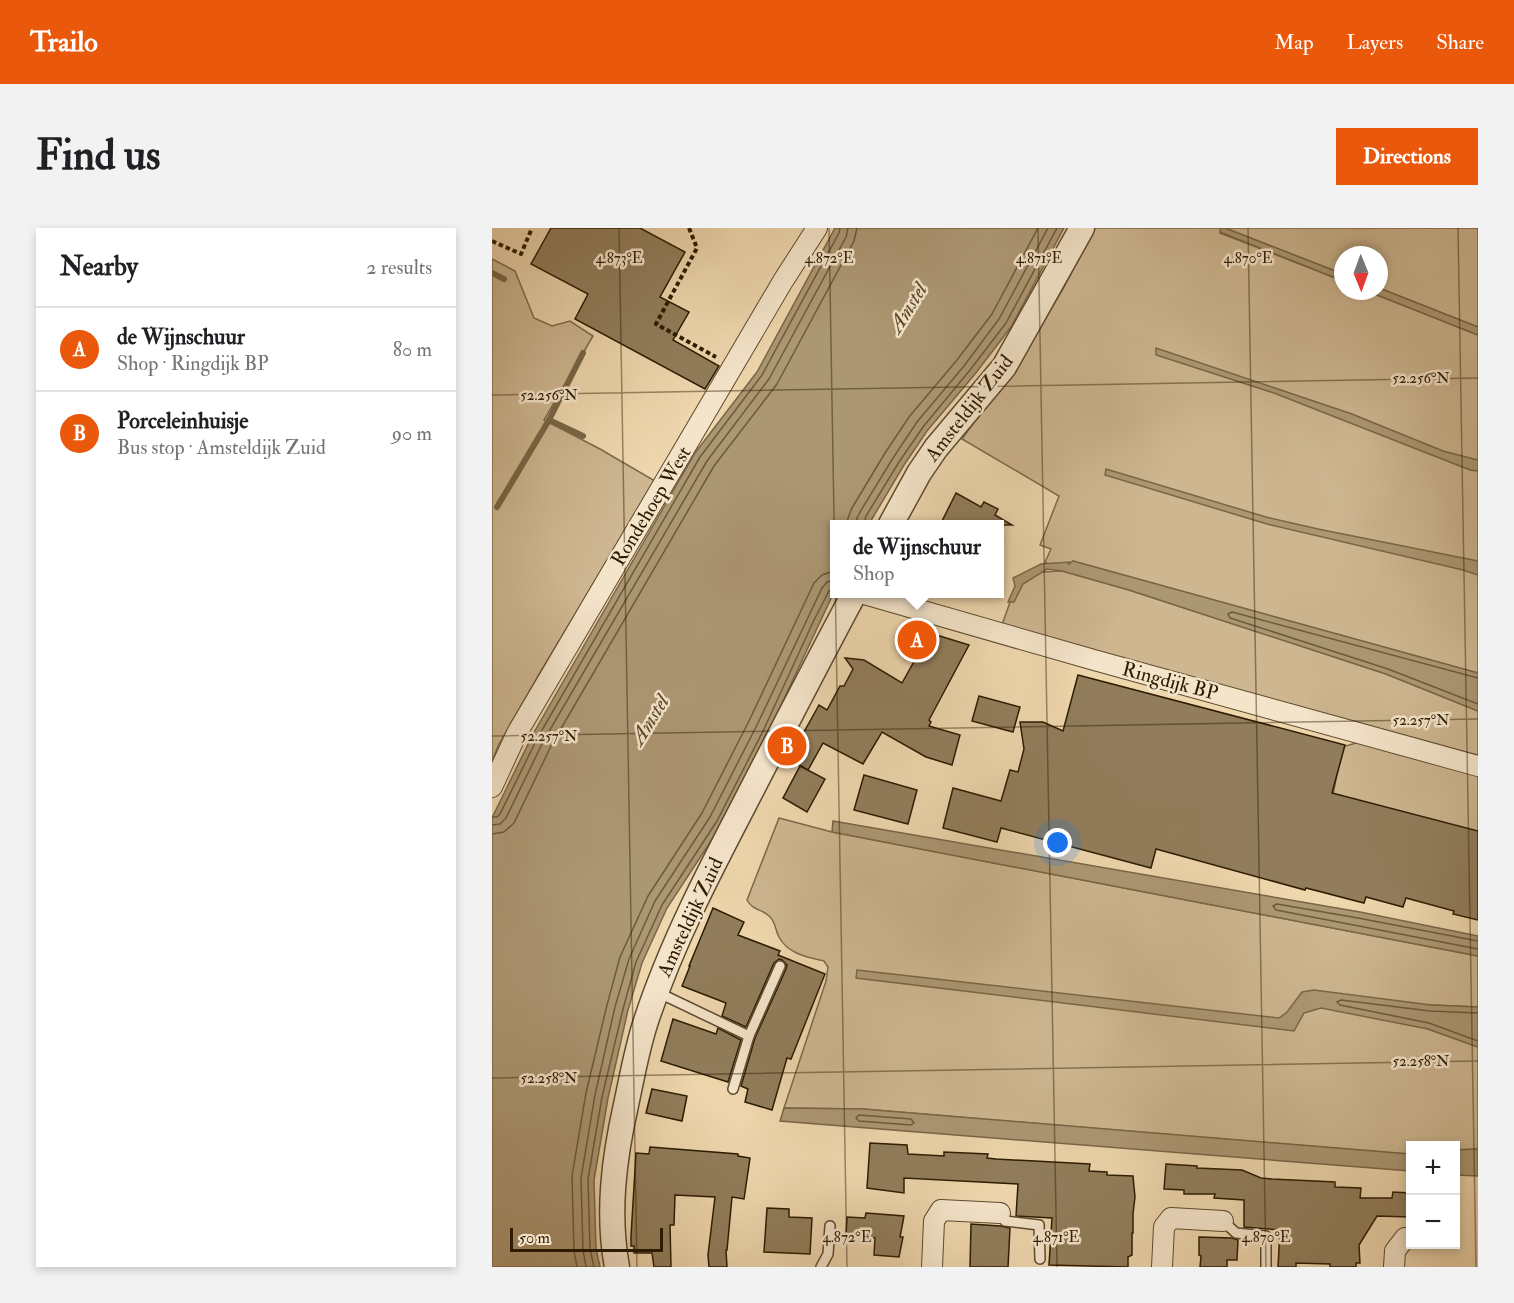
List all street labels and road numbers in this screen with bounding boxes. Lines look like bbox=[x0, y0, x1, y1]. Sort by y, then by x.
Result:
street label: Amsteldijk Zuid bbox=[919, 349, 1019, 467]
street label: Rondehoep West bbox=[605, 441, 698, 571]
street label: Ringdijk BP bbox=[1119, 656, 1221, 706]
street label: Amsteldijk Zuid bbox=[651, 853, 729, 982]

